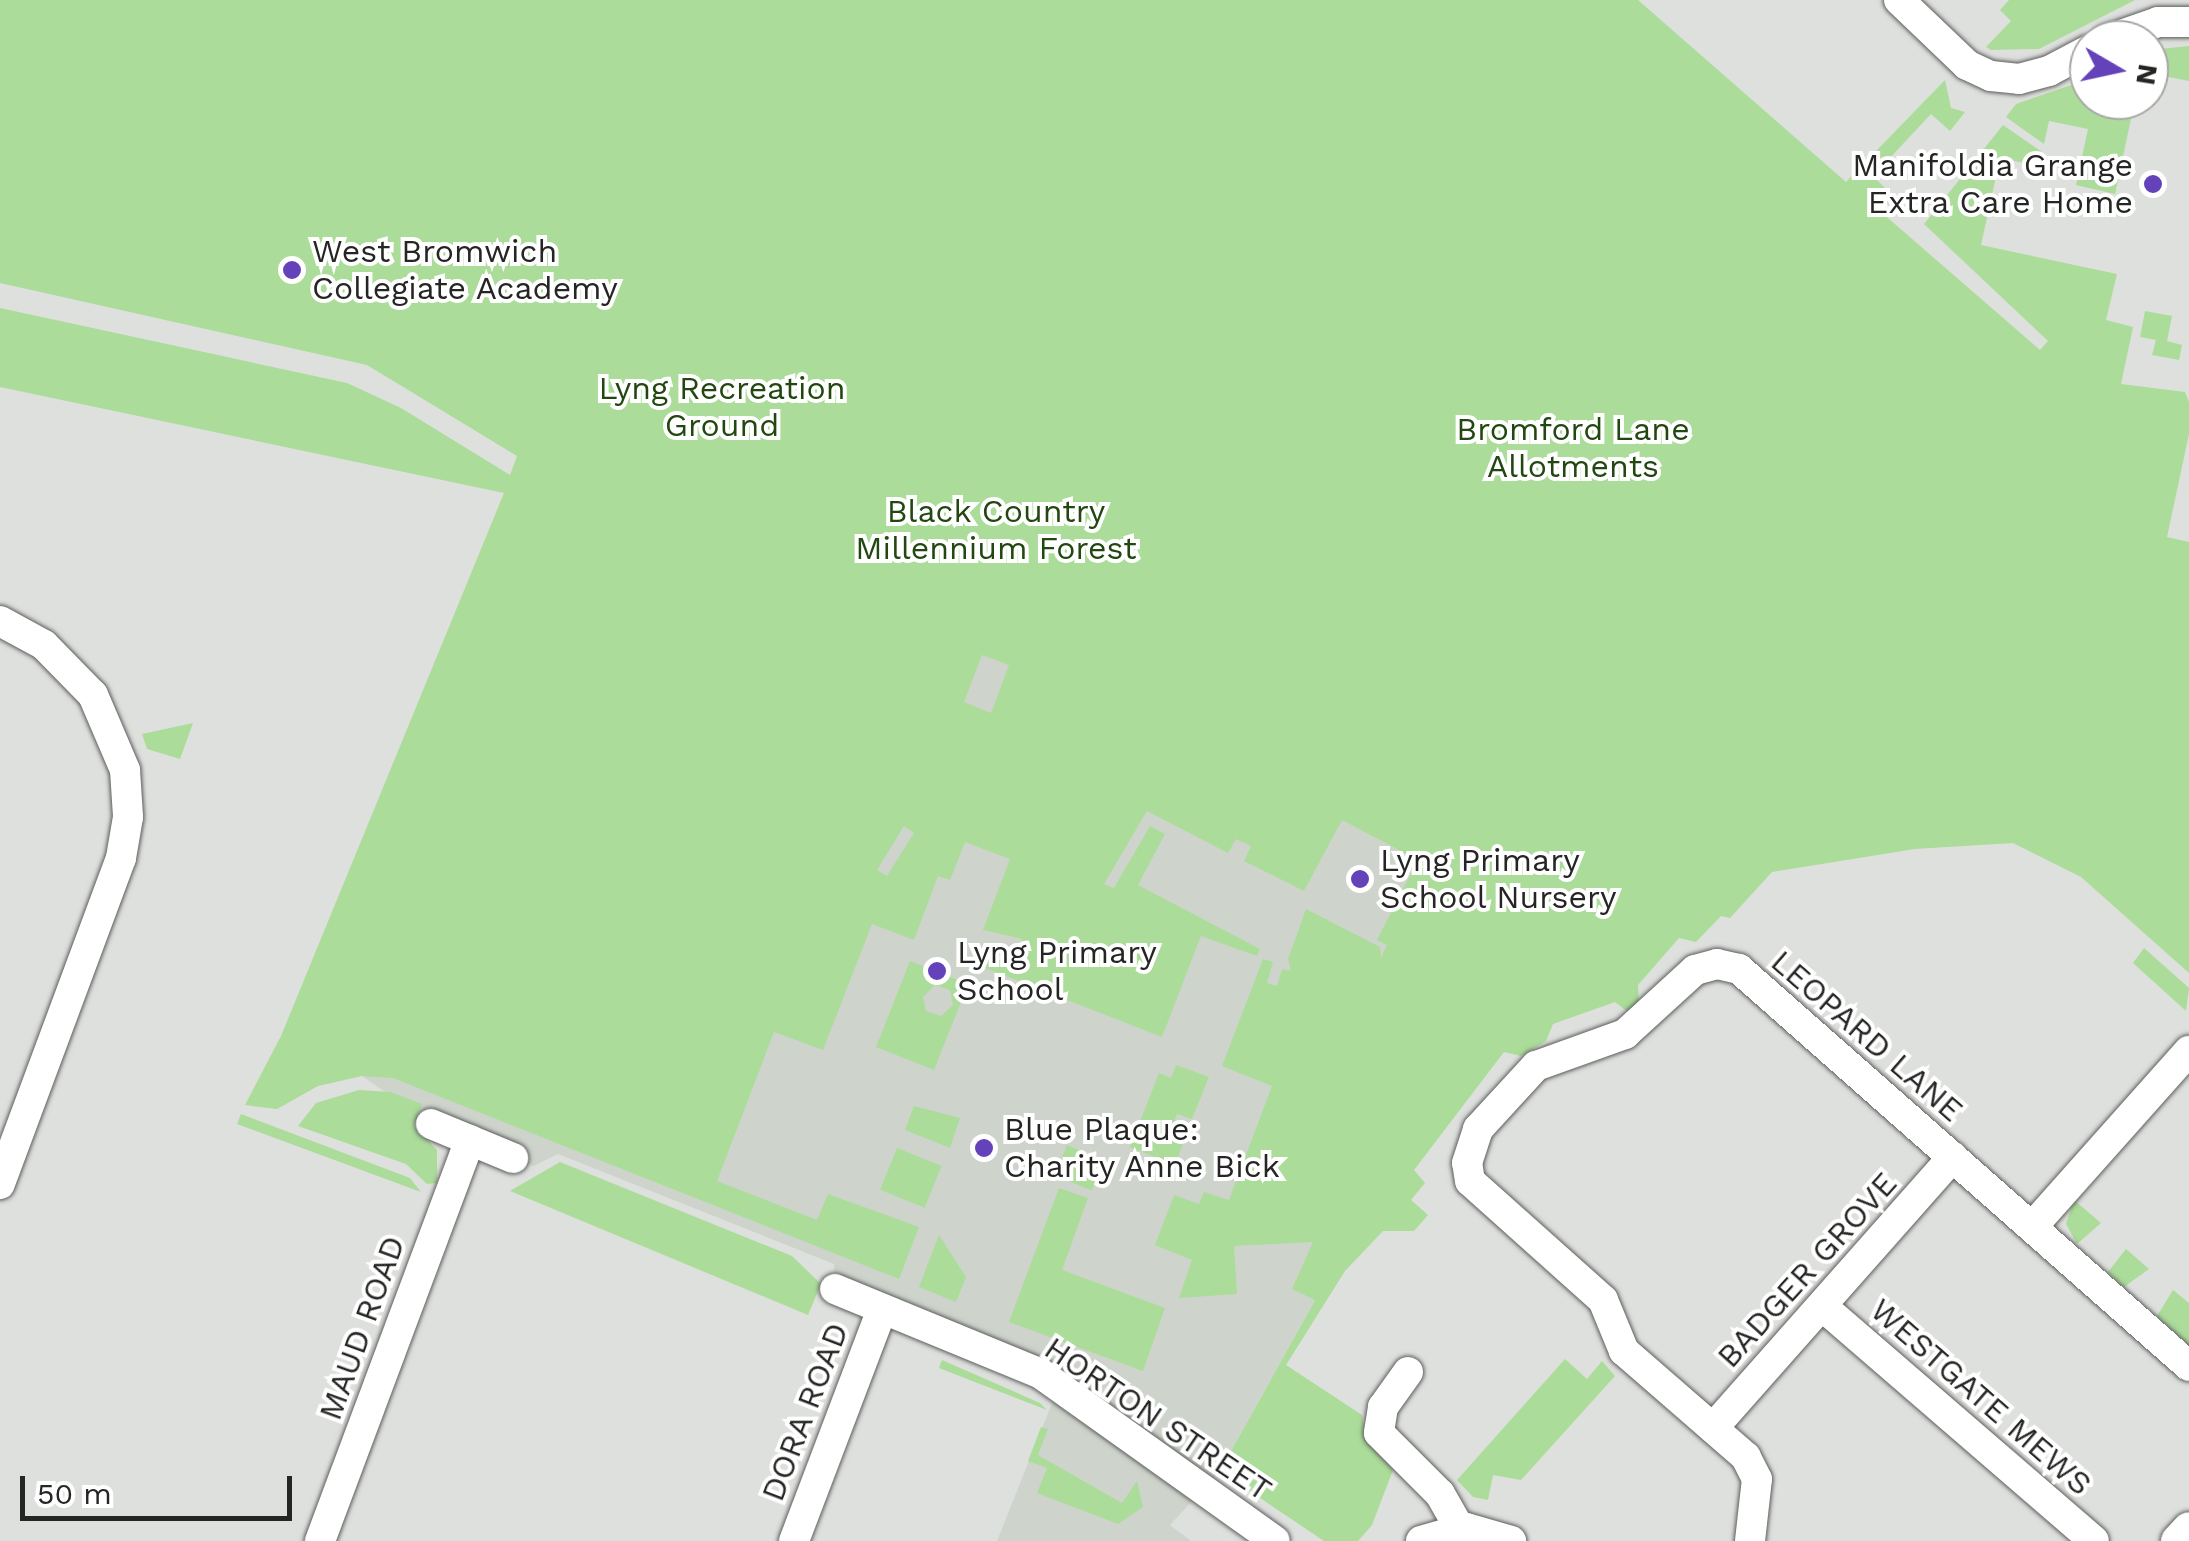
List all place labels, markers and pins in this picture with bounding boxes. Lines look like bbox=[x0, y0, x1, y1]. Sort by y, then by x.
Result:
place label: Manifoldia Grange Extra Care Home bbox=[1852, 147, 2133, 222]
marker: Manifoldia Grange Extra Care Home bbox=[2142, 173, 2164, 195]
place label: West Bromwich Collegiate Academy bbox=[312, 233, 619, 308]
marker: West Bromwich Collegiate Academy bbox=[281, 259, 303, 281]
place label: Lyng Primary School Nursery bbox=[1380, 842, 1618, 917]
marker: Lyng Primary School Nursery bbox=[1349, 868, 1371, 890]
place label: Lyng Primary School bbox=[957, 934, 1157, 1009]
marker: Lyng Primary School bbox=[926, 960, 948, 982]
place label: Blue Plaque: Charity Anne Bick bbox=[1004, 1111, 1282, 1186]
marker: Blue Plaque: Charity Anne Bick bbox=[973, 1137, 995, 1159]

